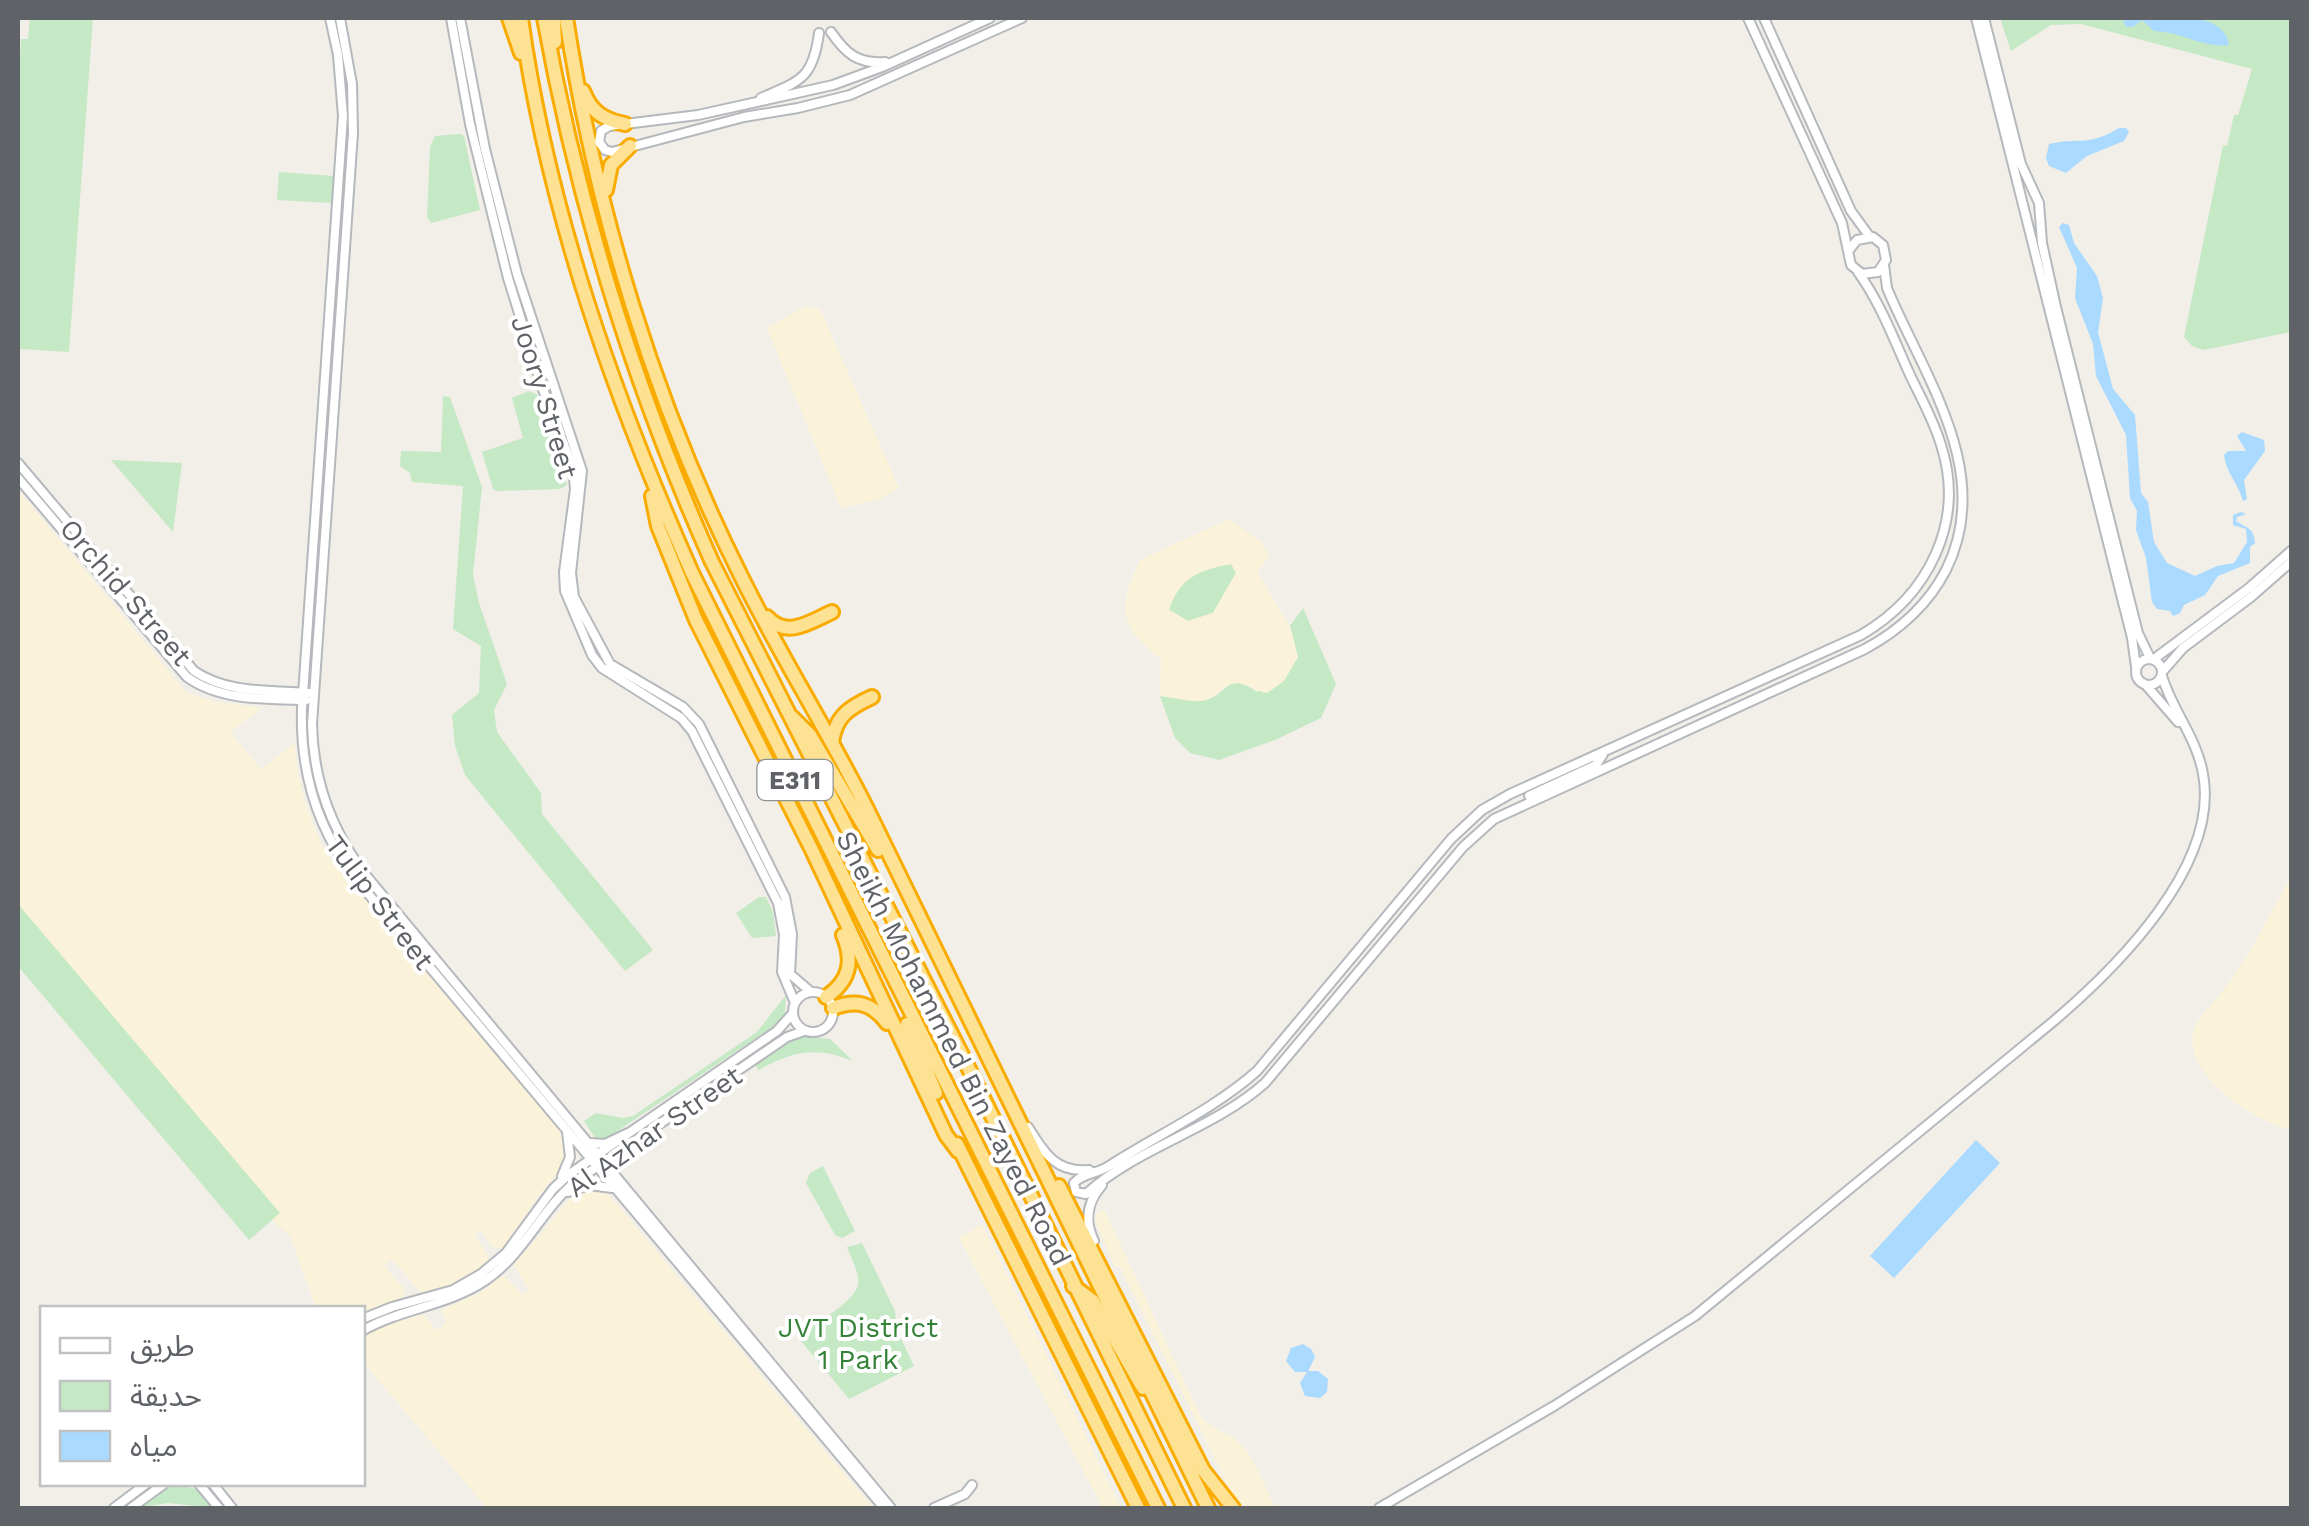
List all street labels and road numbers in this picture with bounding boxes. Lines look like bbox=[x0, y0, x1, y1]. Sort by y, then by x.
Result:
street label: Joory Street bbox=[504, 312, 585, 483]
street label: Orchid Street bbox=[53, 512, 198, 673]
road number: E311 bbox=[758, 760, 832, 800]
street label: Sheikh Mohammed Bin Zayed Road bbox=[829, 825, 1078, 1271]
street label: Tulip Street bbox=[318, 829, 441, 976]
street label: Al Azhar Street bbox=[561, 1059, 748, 1204]

